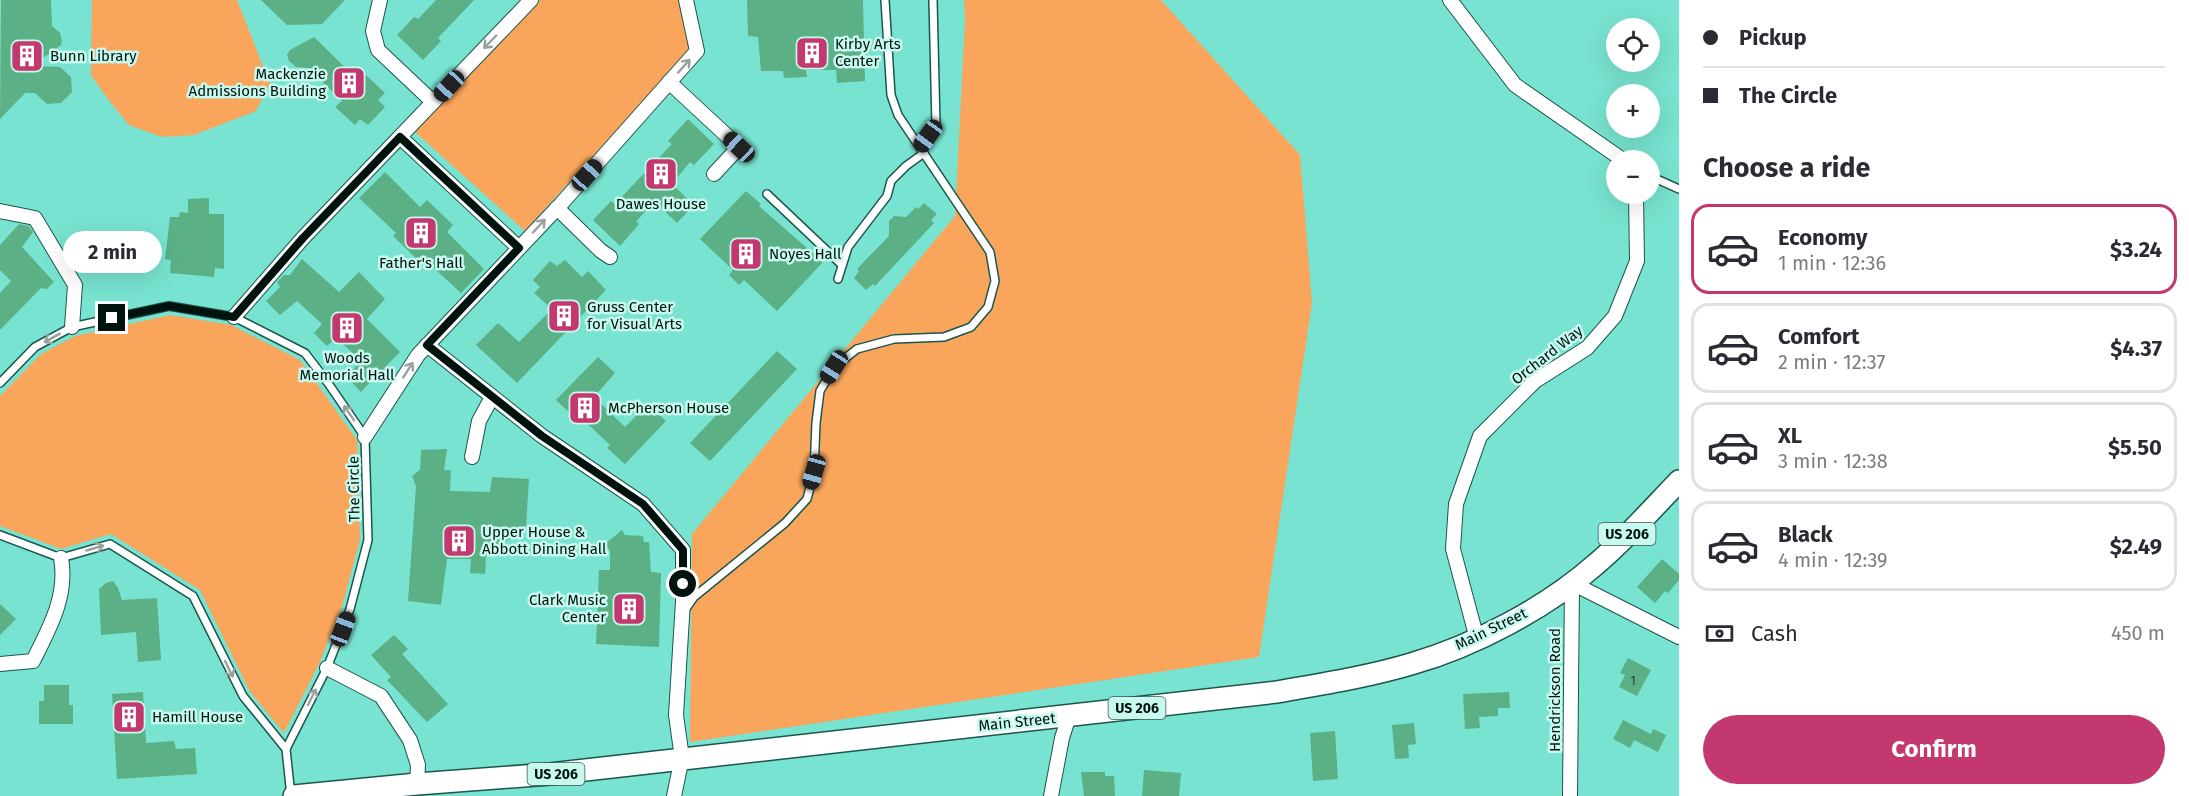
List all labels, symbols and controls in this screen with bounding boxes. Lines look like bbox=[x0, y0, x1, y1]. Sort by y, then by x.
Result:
map controls bbox=[1606, 18, 1660, 204]
button: locate bbox=[1606, 18, 1660, 72]
text: Pickup bbox=[1739, 24, 1807, 51]
one-way arrow bbox=[483, 35, 498, 50]
building icon: Kirby Arts Center bbox=[794, 35, 830, 71]
place label: Kirby Arts Center bbox=[835, 35, 901, 70]
building icon: Bunn Library bbox=[9, 38, 45, 74]
place label: Bunn Library bbox=[50, 47, 137, 65]
one-way arrow bbox=[677, 59, 691, 74]
place label: Mackenzie Admissions Building bbox=[189, 65, 326, 100]
building icon: Mackenzie Admissions Building bbox=[331, 65, 367, 101]
car bbox=[430, 67, 468, 105]
text: The Circle bbox=[1739, 82, 1837, 109]
button: + bbox=[1606, 84, 1660, 138]
car bbox=[910, 116, 946, 156]
car bbox=[720, 128, 758, 166]
button: − bbox=[1606, 150, 1660, 204]
text: Choose a ride bbox=[1703, 152, 1870, 184]
car bbox=[568, 156, 606, 194]
building icon: Dawes House bbox=[643, 156, 679, 192]
place label: Dawes House bbox=[616, 195, 706, 213]
building icon: Father's Hall bbox=[403, 215, 439, 251]
one-way arrow bbox=[532, 219, 547, 234]
icon: car bbox=[1706, 222, 1760, 276]
text: Economy bbox=[1778, 224, 1867, 251]
callout: 2 min bbox=[63, 231, 162, 273]
building icon: Noyes Hall bbox=[728, 236, 764, 272]
text: $3.24 bbox=[2110, 236, 2162, 263]
text: 2 min bbox=[88, 240, 137, 264]
place label: Noyes Hall bbox=[769, 245, 842, 263]
text: 1 min · 12:36 bbox=[1778, 251, 1886, 275]
place label: Father's Hall bbox=[379, 254, 464, 272]
building icon: Gruss Center for Visual Arts bbox=[546, 298, 582, 334]
place label: Gruss Center for Visual Arts bbox=[587, 298, 682, 333]
route end bbox=[98, 304, 125, 331]
building icon: Woods Memorial Hall bbox=[329, 310, 365, 346]
street label: Orchard Way bbox=[1508, 321, 1587, 388]
icon: car bbox=[1706, 321, 1760, 375]
text: Comfort bbox=[1778, 323, 1859, 350]
one-way arrow bbox=[44, 332, 61, 344]
text: $4.37 bbox=[2110, 335, 2162, 362]
car bbox=[817, 347, 851, 387]
place label: Woods Memorial Hall bbox=[300, 349, 395, 384]
text: 2 min · 12:37 bbox=[1778, 350, 1885, 374]
one-way arrow bbox=[403, 362, 415, 379]
building icon: McPherson House bbox=[567, 390, 603, 426]
place label: McPherson House bbox=[608, 399, 729, 417]
one-way arrow bbox=[342, 404, 355, 421]
icon: car bbox=[1706, 420, 1760, 474]
text: XL bbox=[1778, 422, 1802, 449]
text: $5.50 bbox=[2108, 434, 2162, 461]
text: 3 min · 12:38 bbox=[1778, 449, 1888, 473]
car bbox=[800, 452, 828, 492]
street label: The Circle bbox=[344, 456, 364, 522]
icon: car bbox=[1706, 519, 1760, 573]
text: Black bbox=[1778, 521, 1833, 548]
building icon: Upper House & Abbott Dining Hall bbox=[441, 523, 477, 559]
place label: Upper House & Abbott Dining Hall bbox=[482, 523, 607, 558]
road number: US 206 bbox=[1598, 523, 1656, 545]
text: $2.49 bbox=[2110, 533, 2162, 560]
one-way arrow bbox=[85, 542, 104, 553]
text: 4 min · 12:39 bbox=[1778, 548, 1888, 572]
route start bbox=[669, 570, 696, 597]
place label: Clark Music Center bbox=[529, 591, 606, 626]
building icon: Clark Music Center bbox=[611, 591, 647, 627]
street label: Main Street bbox=[1452, 604, 1530, 654]
car bbox=[328, 609, 358, 649]
icon: cash bbox=[1703, 617, 1736, 650]
text: Cash bbox=[1751, 620, 1798, 647]
text: 450 m bbox=[2111, 621, 2165, 645]
street label: Hendrickson Road bbox=[1546, 628, 1564, 752]
one-way arrow bbox=[223, 659, 235, 677]
house number: 1 bbox=[1630, 674, 1636, 688]
one-way arrow bbox=[307, 688, 319, 706]
road number: US 206 bbox=[1108, 697, 1166, 719]
building icon: Hamill House bbox=[111, 699, 147, 735]
place label: Hamill House bbox=[152, 708, 243, 726]
street label: Main Street bbox=[978, 709, 1057, 735]
button: Confirm bbox=[1703, 715, 2165, 784]
road number: US 206 bbox=[528, 763, 584, 785]

